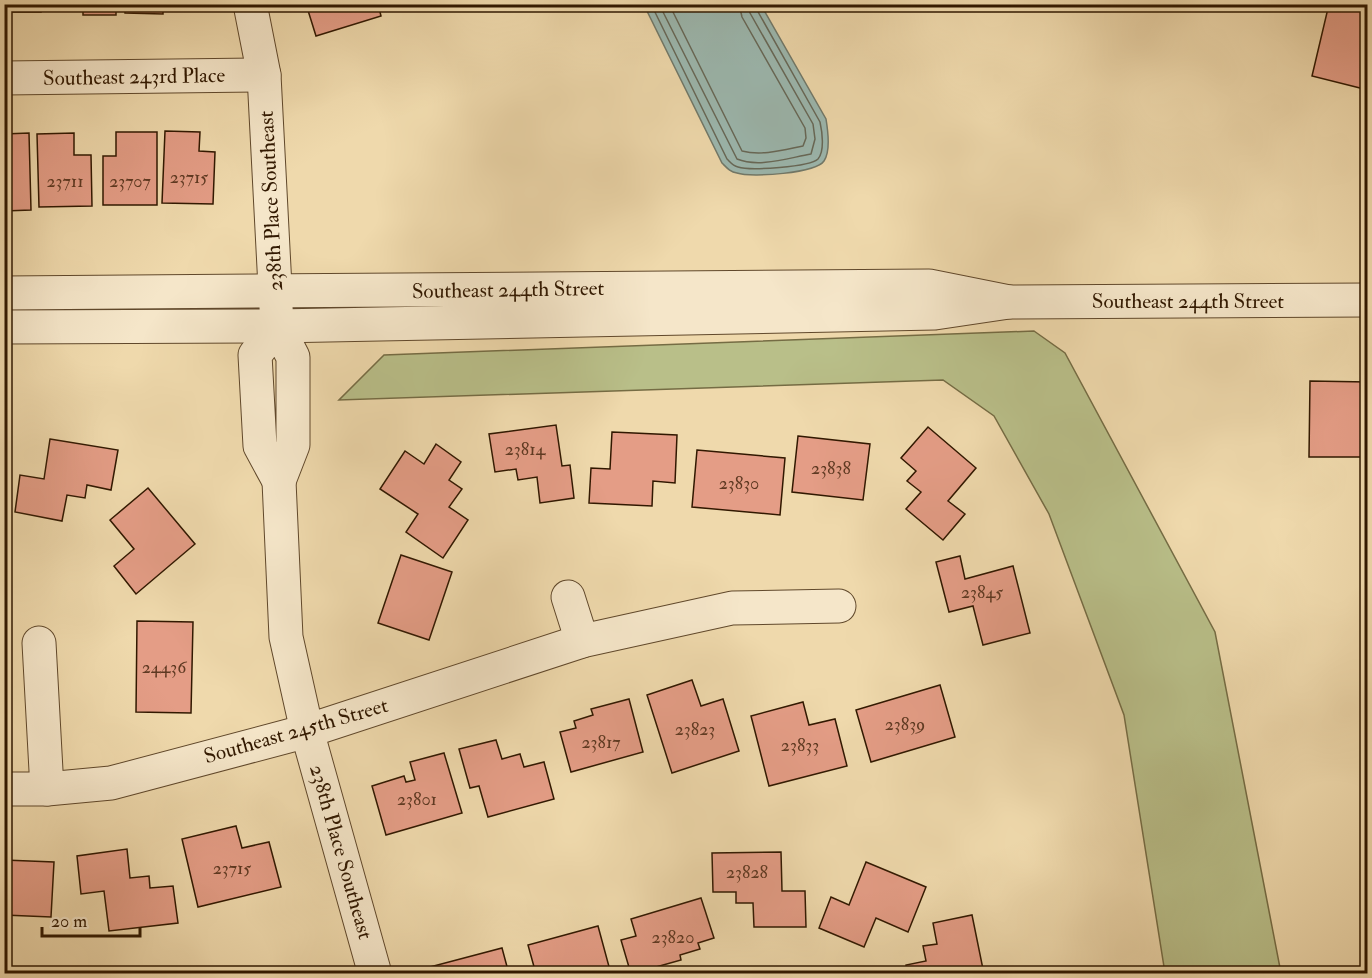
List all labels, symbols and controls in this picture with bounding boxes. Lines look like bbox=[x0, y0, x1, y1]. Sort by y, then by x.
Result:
street label: Southeast 243rd Place bbox=[43, 62, 226, 92]
street label: 238th Place Southeast bbox=[253, 110, 289, 292]
house number: 23715 bbox=[170, 166, 208, 189]
house number: 23711 bbox=[46, 170, 84, 193]
house number: 23707 bbox=[109, 170, 151, 193]
street label: Southeast 244th Street bbox=[412, 275, 605, 305]
street label: Southeast 244th Street bbox=[1092, 288, 1284, 315]
house number: 23814 bbox=[505, 438, 547, 461]
house number: 23838 bbox=[811, 457, 851, 480]
house number: 23830 bbox=[719, 472, 759, 495]
house number: 23845 bbox=[961, 581, 1003, 604]
house number: 24436 bbox=[142, 656, 187, 679]
street label: Southeast 245th Street bbox=[201, 692, 391, 770]
house number: 23839 bbox=[885, 713, 925, 736]
house number: 23823 bbox=[675, 718, 715, 741]
house number: 23817 bbox=[581, 731, 621, 754]
house number: 23833 bbox=[781, 734, 819, 757]
street label: 238th Place Southeast bbox=[303, 761, 379, 943]
house number: 23801 bbox=[397, 788, 437, 811]
house number: 23715 bbox=[213, 857, 251, 880]
house number: 23828 bbox=[726, 861, 768, 884]
scale bar bbox=[42, 900, 140, 938]
text: 20 m bbox=[51, 910, 87, 933]
house number: 23820 bbox=[652, 926, 694, 949]

